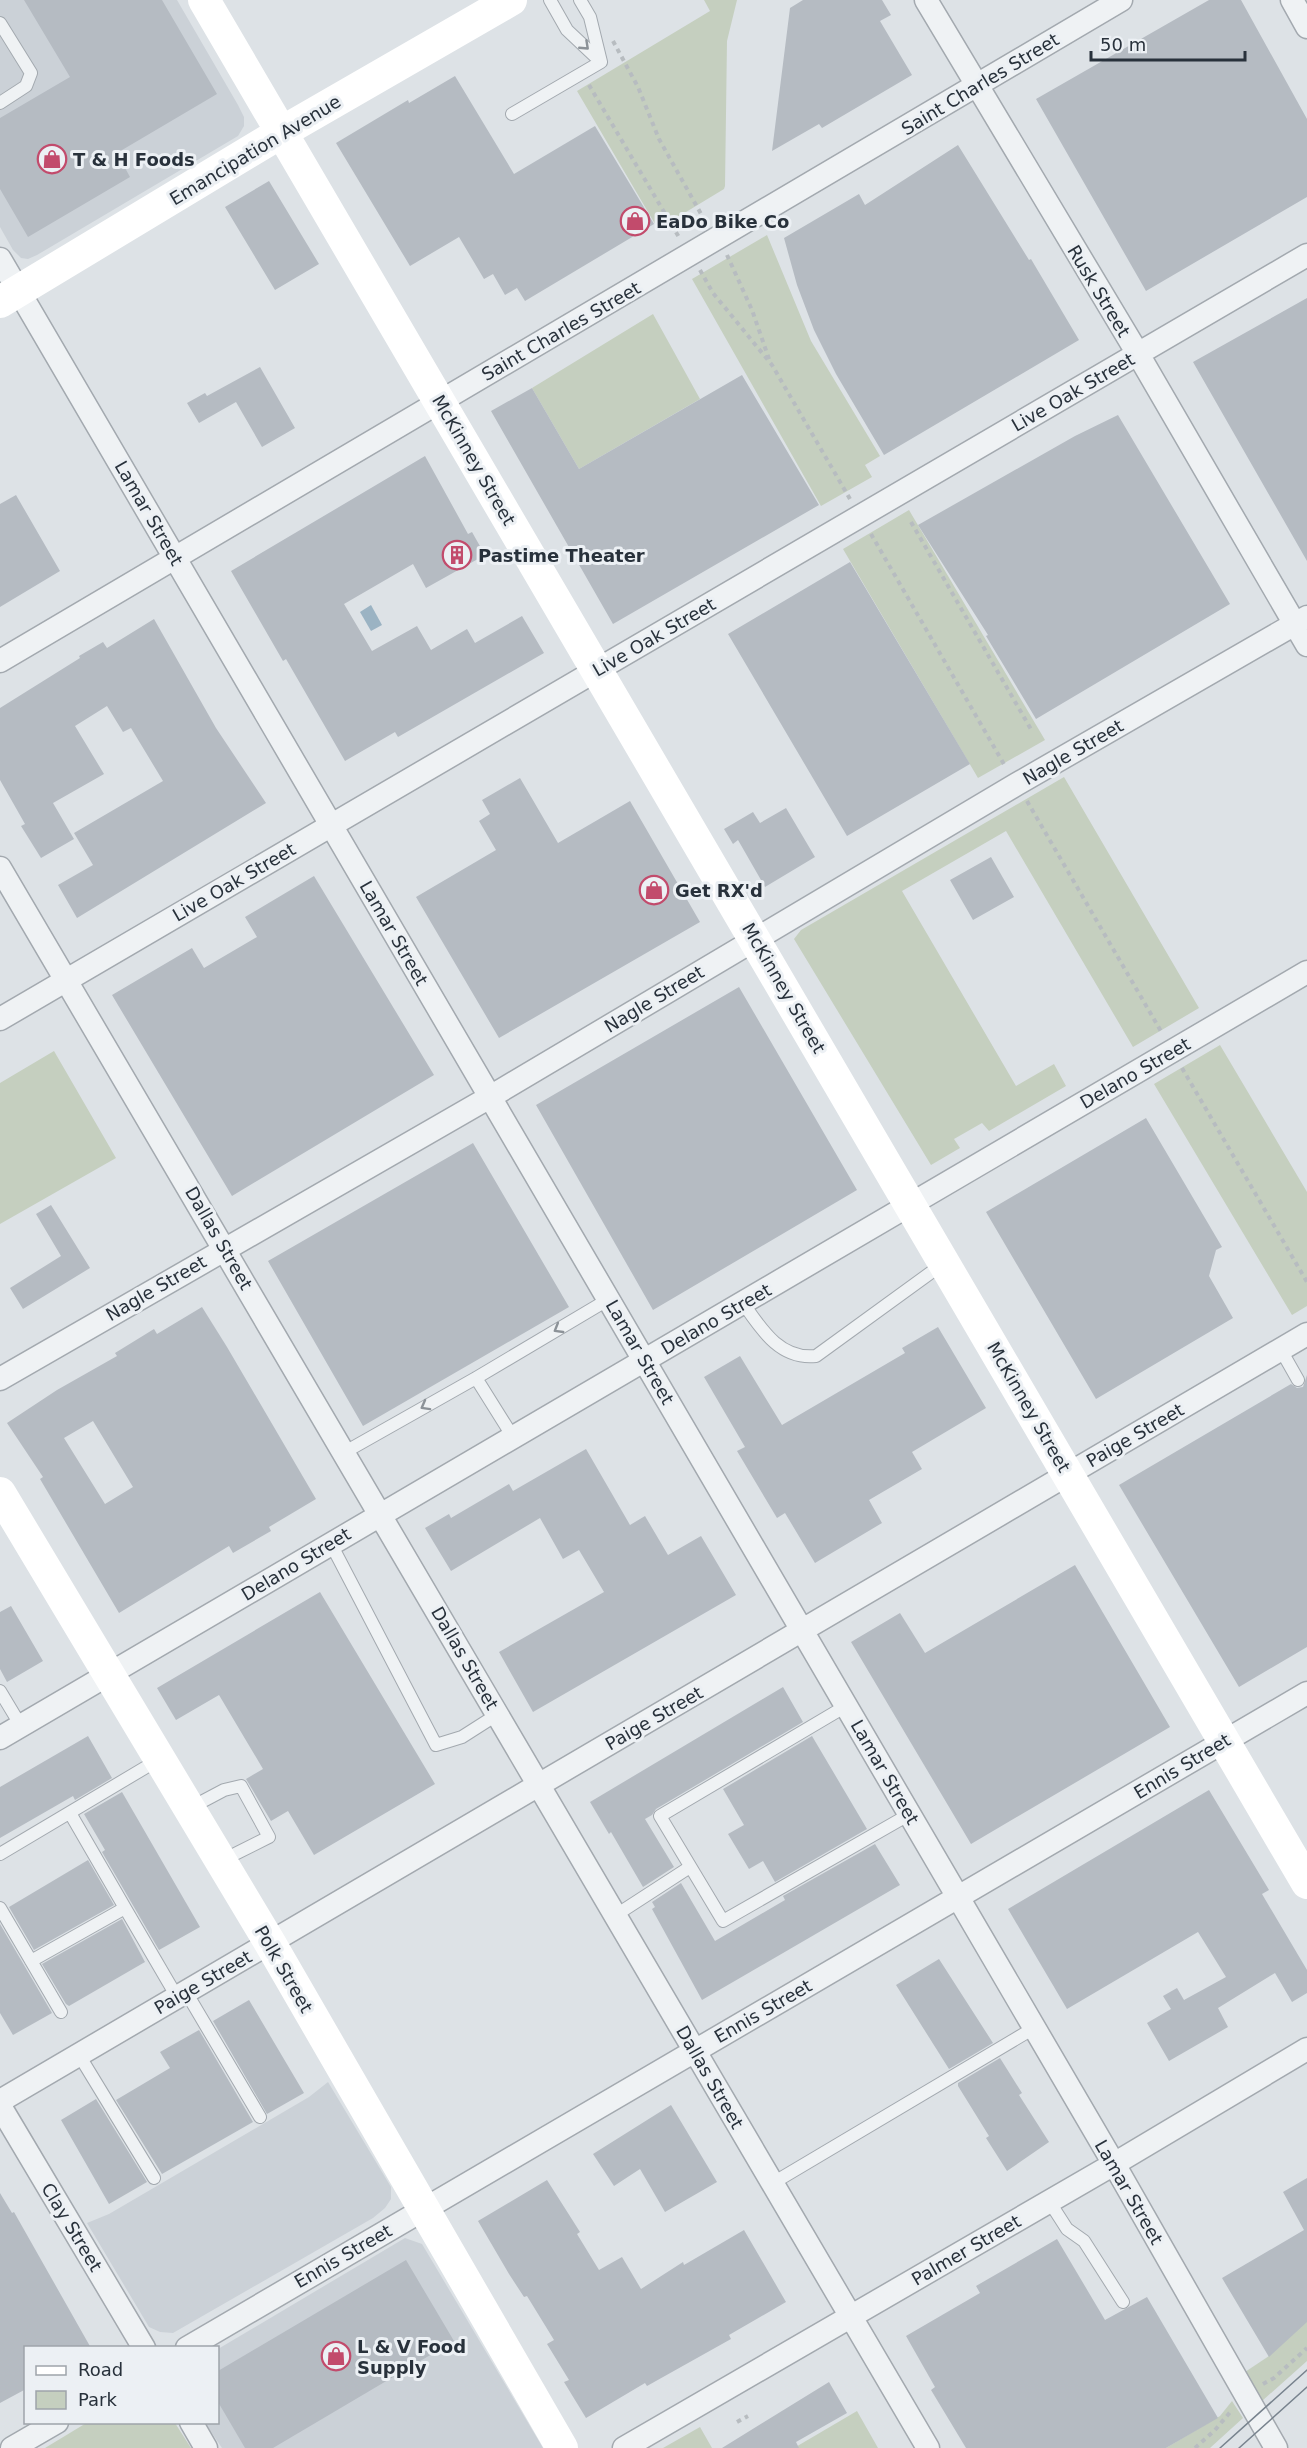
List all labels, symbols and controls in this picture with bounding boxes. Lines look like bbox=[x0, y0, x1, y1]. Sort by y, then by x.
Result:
scale bar bbox=[1091, 24, 1246, 62]
street label: Saint Charles Street bbox=[897, 29, 1063, 139]
text: 50 m bbox=[1100, 34, 1146, 55]
one-way arrow bbox=[578, 39, 588, 50]
street label: Emancipation Avenue bbox=[166, 91, 344, 209]
shop icon: T & H Foods bbox=[36, 143, 68, 175]
place label: T & H Foods bbox=[73, 149, 195, 170]
shop icon: EaDo Bike Co bbox=[619, 205, 651, 237]
place label: EaDo Bike Co bbox=[656, 211, 789, 232]
street label: Rusk Street bbox=[1063, 241, 1135, 341]
street label: Saint Charles Street bbox=[478, 277, 644, 385]
street label: Live Oak Street bbox=[1008, 348, 1138, 436]
street label: McKinney Street bbox=[428, 391, 520, 529]
street label: Lamar Street bbox=[111, 457, 187, 569]
building icon: Pastime Theater bbox=[441, 539, 473, 571]
place label: Pastime Theater bbox=[478, 545, 645, 566]
street label: Live Oak Street bbox=[589, 593, 719, 681]
street label: Nagle Street bbox=[1019, 715, 1127, 789]
street label: Live Oak Street bbox=[169, 838, 299, 926]
shop icon: Get RX'd bbox=[638, 874, 670, 906]
street label: Lamar Street bbox=[356, 877, 432, 989]
place label: Get RX'd bbox=[675, 880, 763, 901]
street label: McKinney Street bbox=[738, 919, 830, 1057]
street label: Nagle Street bbox=[600, 961, 708, 1037]
street label: Delano Street bbox=[1076, 1033, 1194, 1113]
street label: Dallas Street bbox=[181, 1183, 257, 1293]
street label: Nagle Street bbox=[102, 1251, 210, 1325]
street label: Delano Street bbox=[657, 1279, 775, 1359]
street label: Lamar Street bbox=[602, 1296, 678, 1408]
one-way arrow bbox=[554, 1322, 564, 1333]
street label: McKinney Street bbox=[983, 1338, 1075, 1476]
one-way arrow bbox=[421, 1399, 431, 1411]
street label: Paige Street bbox=[1083, 1399, 1187, 1471]
street label: Delano Street bbox=[238, 1523, 354, 1605]
street label: Dallas Street bbox=[427, 1603, 503, 1713]
street label: Paige Street bbox=[602, 1682, 706, 1754]
street label: Lamar Street bbox=[847, 1716, 923, 1828]
street label: Ennis Street bbox=[1130, 1729, 1234, 1803]
street label: Polk Street bbox=[251, 1922, 317, 2016]
street label: Paige Street bbox=[151, 1946, 255, 2018]
street label: Ennis Street bbox=[711, 1975, 815, 2047]
street label: Dallas Street bbox=[672, 2022, 748, 2132]
street label: Lamar Street bbox=[1091, 2136, 1167, 2248]
street label: Clay Street bbox=[37, 2179, 107, 2275]
street label: Palmer Street bbox=[908, 2210, 1024, 2290]
street label: Ennis Street bbox=[291, 2220, 395, 2292]
place label: L & V Food Supply bbox=[357, 2336, 466, 2378]
shop icon: L & V Food Supply bbox=[320, 2340, 352, 2372]
legend bbox=[24, 2346, 219, 2424]
text: Road bbox=[78, 2359, 123, 2380]
text: Park bbox=[78, 2389, 117, 2410]

